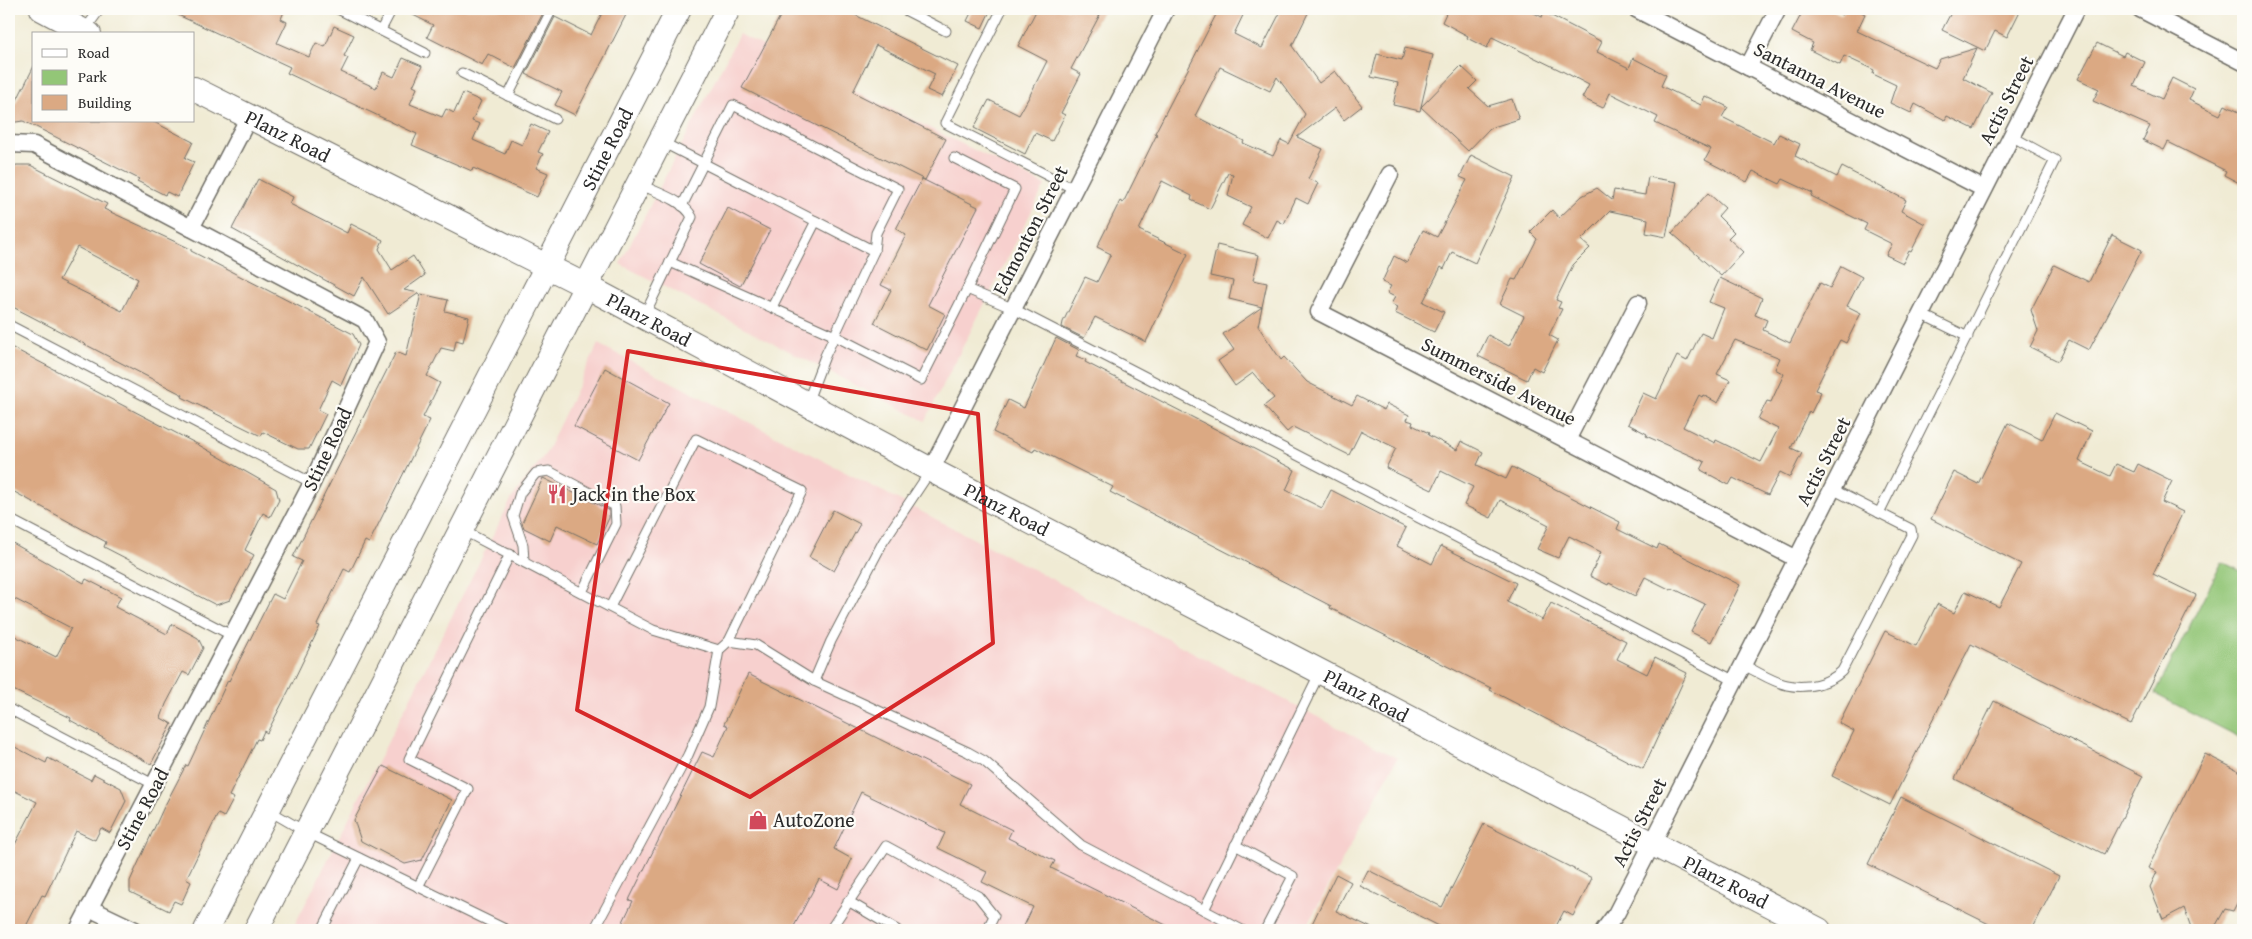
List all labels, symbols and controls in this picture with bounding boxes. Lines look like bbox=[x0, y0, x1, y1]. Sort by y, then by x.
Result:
legend bbox=[32, 32, 195, 122]
street label: Santanna Avenue bbox=[1749, 34, 1891, 125]
text: Road bbox=[78, 42, 109, 63]
street label: Actis Street bbox=[1971, 50, 2040, 149]
text: Park bbox=[78, 66, 107, 87]
text: Building bbox=[78, 92, 132, 113]
street label: Planz Road bbox=[240, 102, 336, 169]
street label: Stine Road bbox=[573, 102, 640, 195]
street label: Edmonton Street bbox=[984, 160, 1075, 300]
street label: Planz Road bbox=[602, 285, 697, 354]
street label: Summerside Avenue bbox=[1417, 329, 1582, 432]
street label: Stine Road bbox=[295, 402, 359, 495]
street label: Actis Street bbox=[1788, 411, 1857, 510]
street label: Planz Road bbox=[959, 475, 1055, 543]
place label: Jack in the Box bbox=[569, 479, 696, 508]
restaurant icon: Jack in the Box bbox=[546, 483, 568, 505]
street label: Planz Road bbox=[1319, 661, 1414, 729]
street label: Stine Road bbox=[108, 762, 175, 855]
street label: Actis Street bbox=[1604, 772, 1673, 871]
place label: AutoZone bbox=[773, 805, 855, 834]
shop icon: AutoZone bbox=[747, 809, 769, 831]
street label: Planz Road bbox=[1679, 847, 1774, 916]

